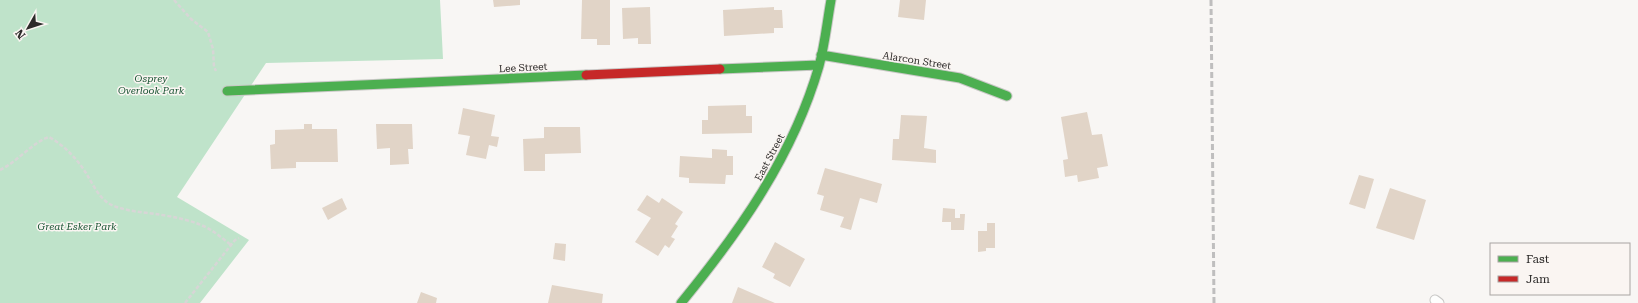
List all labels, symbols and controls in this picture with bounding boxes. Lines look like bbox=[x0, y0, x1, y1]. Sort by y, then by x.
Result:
north arrow bbox=[8, 8, 48, 48]
text: N bbox=[13, 26, 28, 41]
street label: Alarcon Street bbox=[882, 50, 952, 71]
street label: Lee Street bbox=[499, 61, 548, 74]
park label: Osprey Overlook Park bbox=[118, 73, 185, 96]
street label: East Street bbox=[752, 132, 787, 183]
park label: Great Esker Park bbox=[37, 221, 117, 232]
legend bbox=[1490, 243, 1630, 295]
text: Fast bbox=[1526, 252, 1550, 266]
text: Jam bbox=[1526, 272, 1550, 286]

